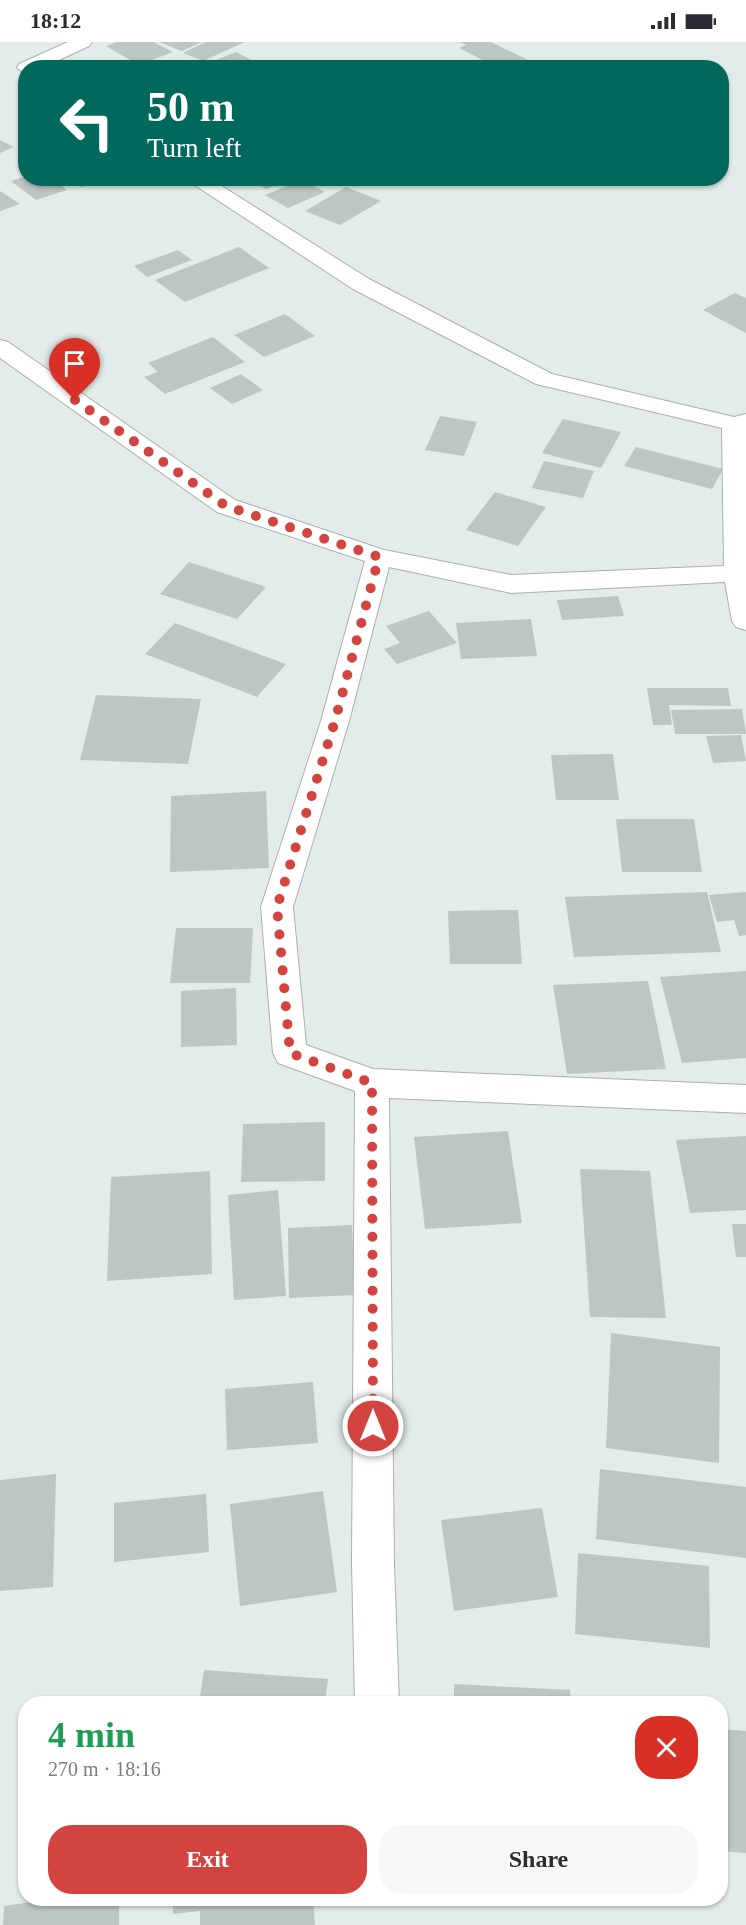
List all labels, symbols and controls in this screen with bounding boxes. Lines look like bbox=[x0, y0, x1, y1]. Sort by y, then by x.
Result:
text: 18:12 bbox=[30, 8, 81, 33]
icon: left bbox=[48, 84, 126, 162]
text: 50 m bbox=[147, 84, 235, 130]
text: Turn left bbox=[147, 133, 241, 163]
pin bbox=[49, 338, 100, 400]
icon: arrive bbox=[58, 347, 91, 380]
position arrow bbox=[341, 1394, 405, 1458]
text: 4 min bbox=[48, 1715, 135, 1755]
button: close bbox=[635, 1716, 698, 1779]
text: 270 m · 18:16 bbox=[48, 1758, 161, 1780]
button: Exit bbox=[48, 1825, 367, 1894]
button: Share bbox=[379, 1825, 698, 1894]

